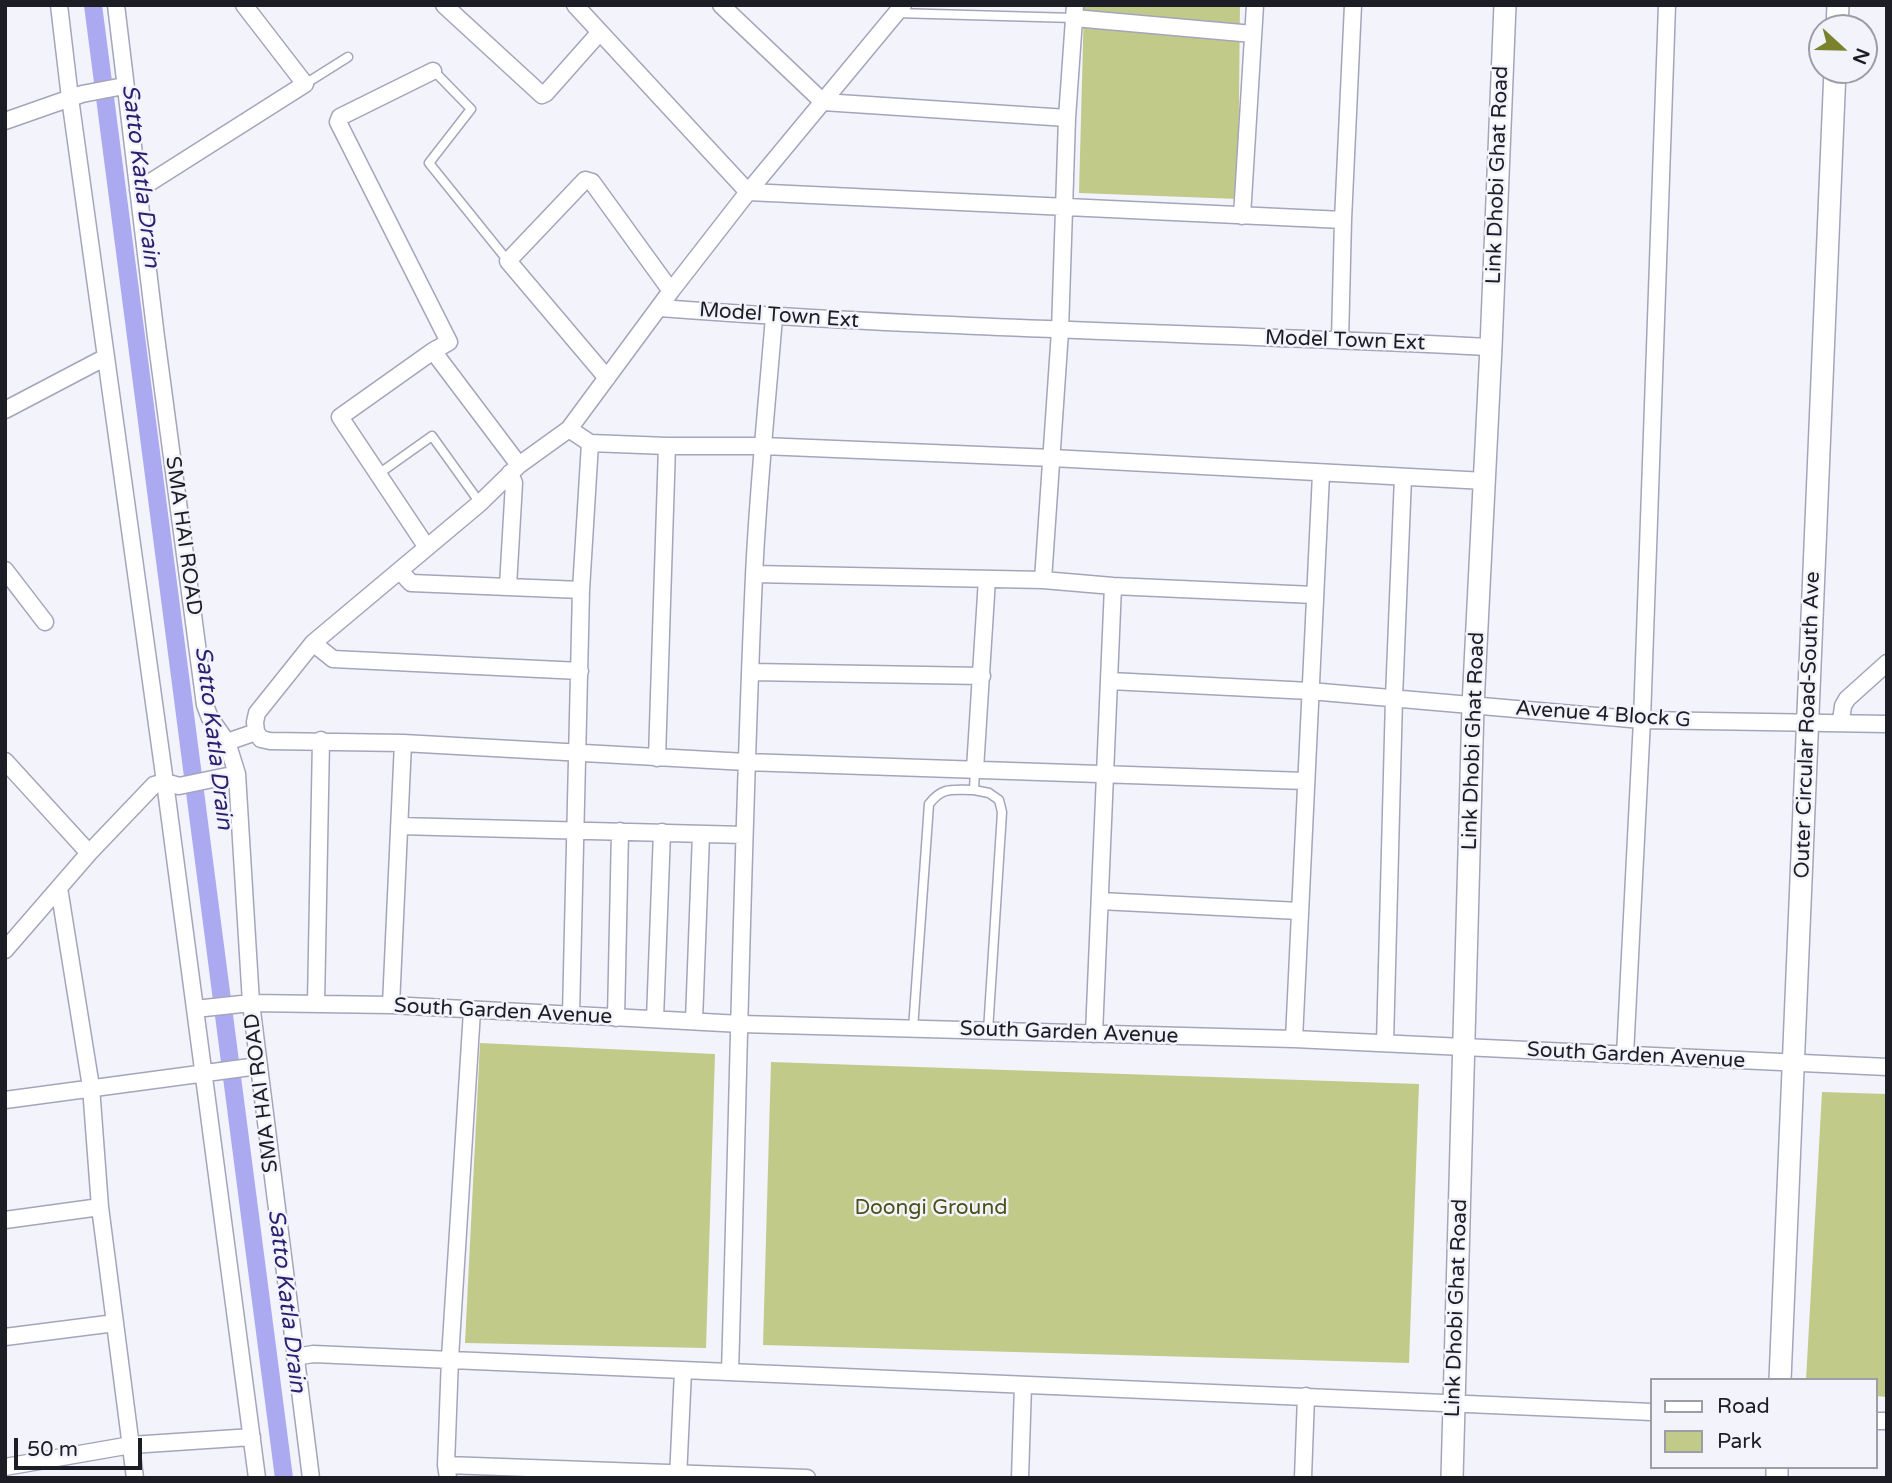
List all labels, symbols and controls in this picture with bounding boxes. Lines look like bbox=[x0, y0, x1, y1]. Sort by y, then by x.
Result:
north arrow bbox=[1808, 14, 1878, 84]
text: N bbox=[1848, 45, 1874, 67]
street label: Link Dhobi Ghat Road bbox=[1482, 65, 1514, 285]
water label: Satto Katla Drain bbox=[115, 83, 165, 269]
street label: Model Town Ext bbox=[698, 298, 860, 334]
street label: Model Town Ext bbox=[1264, 326, 1426, 356]
street label: SMA HAI ROAD bbox=[159, 455, 207, 617]
street label: Outer Circular Road-South Ave bbox=[1790, 571, 1826, 879]
street label: Link Dhobi Ghat Road bbox=[1458, 631, 1490, 851]
water label: Satto Katla Drain bbox=[188, 645, 238, 831]
street label: Avenue 4 Block G bbox=[1515, 696, 1691, 734]
street label: South Garden Avenue bbox=[393, 994, 613, 1030]
street label: SMA HAI ROAD bbox=[240, 1012, 284, 1174]
street label: South Garden Avenue bbox=[959, 1017, 1179, 1049]
street label: South Garden Avenue bbox=[1526, 1038, 1746, 1074]
park label: Doongi Ground bbox=[855, 1195, 1007, 1221]
street label: Link Dhobi Ghat Road bbox=[1441, 1198, 1473, 1418]
water label: Satto Katla Drain bbox=[261, 1208, 311, 1394]
legend bbox=[1650, 1378, 1878, 1469]
text: Road bbox=[1717, 1394, 1770, 1419]
scale bar bbox=[18, 1424, 145, 1468]
text: Park bbox=[1717, 1429, 1762, 1454]
text: 50 m bbox=[27, 1437, 78, 1462]

